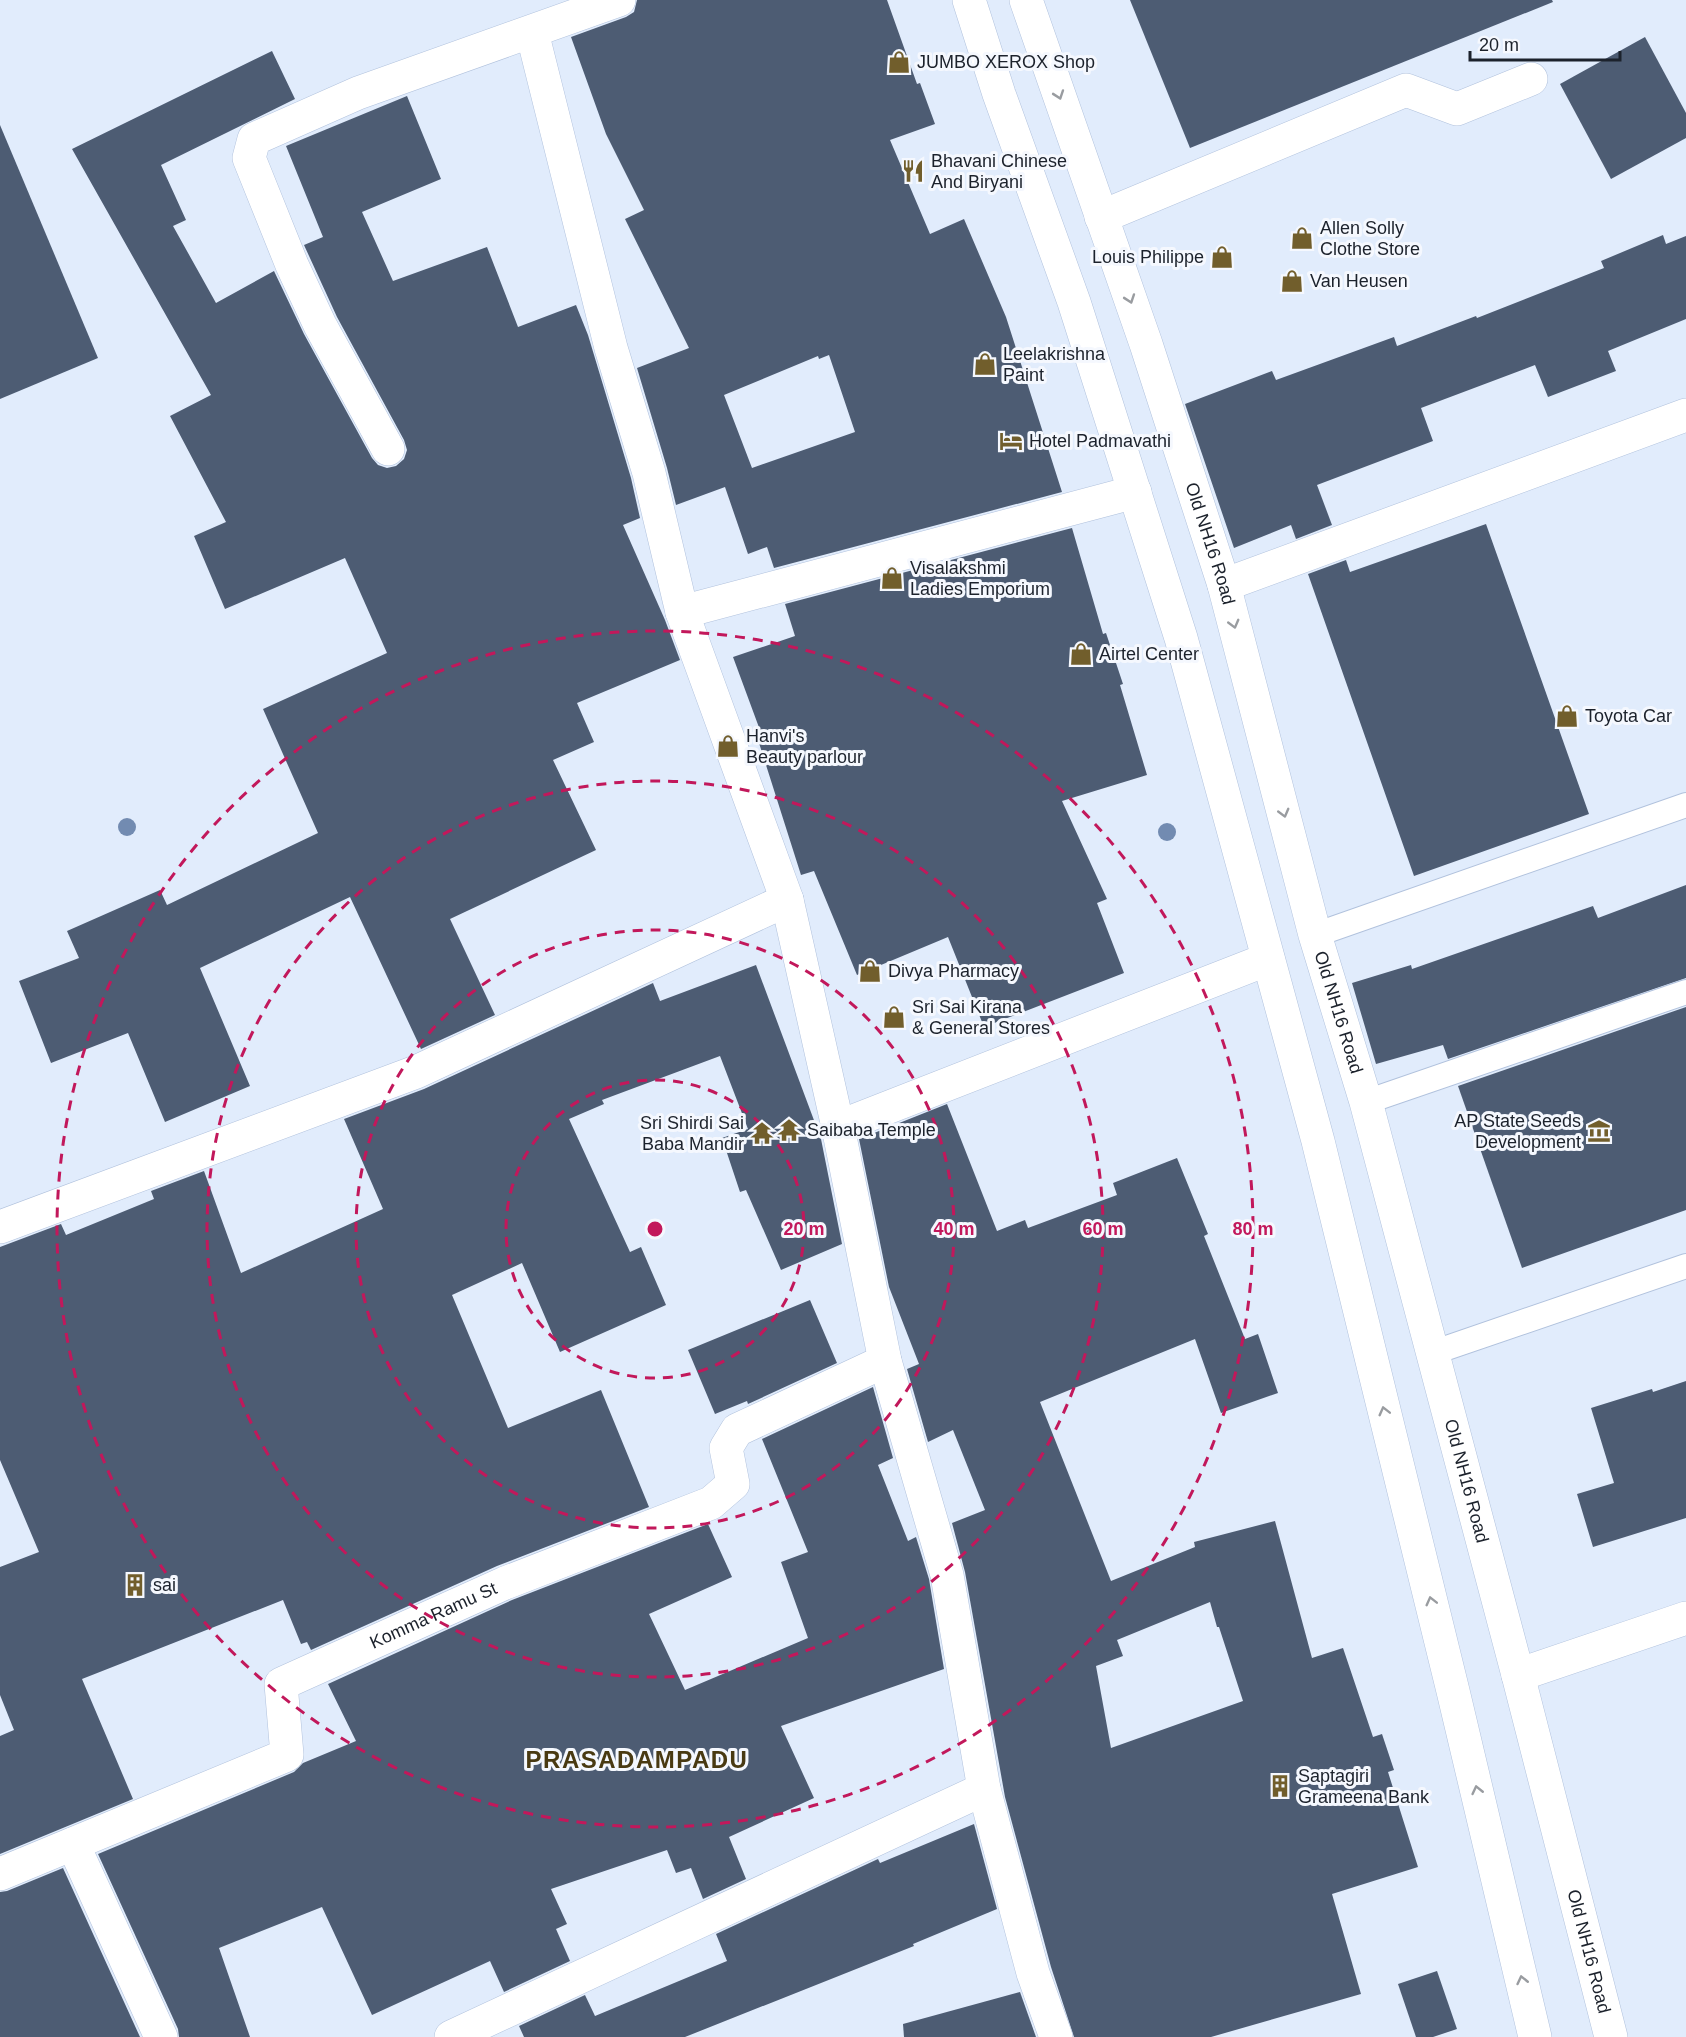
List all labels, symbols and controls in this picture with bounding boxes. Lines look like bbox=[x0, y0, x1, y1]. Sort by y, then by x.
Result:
scale bar bbox=[1470, 24, 1620, 62]
text: 20 m bbox=[1479, 35, 1519, 55]
shop icon: JUMBO XEROX Shop bbox=[886, 49, 912, 75]
place label: JUMBO XEROX Shop bbox=[917, 52, 1095, 72]
one-way arrow bbox=[1051, 89, 1064, 100]
place label: Bhavani Chinese And Biryani bbox=[931, 151, 1067, 192]
restaurant icon: Bhavani Chinese And Biryani bbox=[900, 158, 926, 184]
place label: Allen Solly Clothe Store bbox=[1320, 218, 1420, 259]
shop icon: Allen Solly Clothe Store bbox=[1289, 225, 1315, 251]
shop icon: Louis Philippe bbox=[1209, 244, 1235, 270]
place label: Louis Philippe bbox=[1092, 247, 1204, 267]
shop icon: Van Heusen bbox=[1279, 268, 1305, 294]
place label: Van Heusen bbox=[1310, 271, 1408, 291]
one-way arrow bbox=[1122, 293, 1135, 304]
place label: Leelakrishna Paint bbox=[1003, 344, 1106, 385]
shop icon: Leelakrishna Paint bbox=[972, 351, 998, 377]
hotel icon: Hotel Padmavathi bbox=[998, 428, 1024, 454]
place label: Hotel Padmavathi bbox=[1029, 431, 1171, 451]
street label: Old NH16 Road bbox=[1181, 480, 1239, 607]
place label: Visalakshmi Ladies Emporium bbox=[910, 558, 1050, 599]
shop icon: Visalakshmi Ladies Emporium bbox=[879, 565, 905, 591]
one-way arrow bbox=[1227, 619, 1240, 629]
shop icon: Airtel Center bbox=[1068, 641, 1094, 667]
place label: Airtel Center bbox=[1099, 644, 1199, 664]
shop icon: Toyota Car bbox=[1554, 703, 1580, 729]
place label: Toyota Car bbox=[1585, 706, 1672, 726]
place label: Hanvi's Beauty parlour bbox=[746, 726, 863, 767]
shop icon: Hanvi's Beauty parlour bbox=[715, 733, 741, 759]
one-way arrow bbox=[1276, 808, 1289, 818]
street label: Old NH16 Road bbox=[1310, 948, 1367, 1076]
shop icon: Divya Pharmacy bbox=[857, 958, 883, 984]
place label: Divya Pharmacy bbox=[888, 961, 1019, 981]
place label: Sri Sai Kirana & General Stores bbox=[912, 997, 1050, 1038]
shop icon: Sri Sai Kirana & General Stores bbox=[881, 1004, 907, 1030]
place label: AP State Seeds Development bbox=[1454, 1111, 1581, 1152]
place label: Sri Shirdi Sai Baba Mandir bbox=[640, 1113, 744, 1154]
temple icon: Saibaba Temple bbox=[776, 1117, 802, 1143]
museum icon: AP State Seeds Development bbox=[1586, 1118, 1612, 1144]
temple icon: Sri Shirdi Sai Baba Mandir bbox=[749, 1120, 775, 1146]
place label: Saibaba Temple bbox=[807, 1120, 936, 1140]
centre of rings bbox=[645, 1219, 665, 1239]
text: 20 m bbox=[783, 1219, 825, 1239]
text: 40 m bbox=[933, 1219, 975, 1239]
text: 60 m bbox=[1082, 1219, 1124, 1239]
text: 80 m bbox=[1232, 1219, 1274, 1239]
one-way arrow bbox=[1379, 1407, 1392, 1417]
street label: Old NH16 Road bbox=[1441, 1417, 1493, 1545]
building icon: sai bbox=[122, 1572, 148, 1598]
place label: sai bbox=[153, 1575, 176, 1595]
street label: Komma Ramu St bbox=[367, 1578, 500, 1653]
one-way arrow bbox=[1425, 1596, 1438, 1606]
district label: PRASADAMPADU bbox=[526, 1746, 748, 1773]
place label: Saptagiri Grameena Bank bbox=[1298, 1766, 1430, 1807]
building icon: Saptagiri Grameena Bank bbox=[1267, 1773, 1293, 1799]
one-way arrow bbox=[1471, 1786, 1484, 1796]
street label: Old NH16 Road bbox=[1563, 1887, 1614, 2015]
one-way arrow bbox=[1516, 1975, 1529, 1985]

